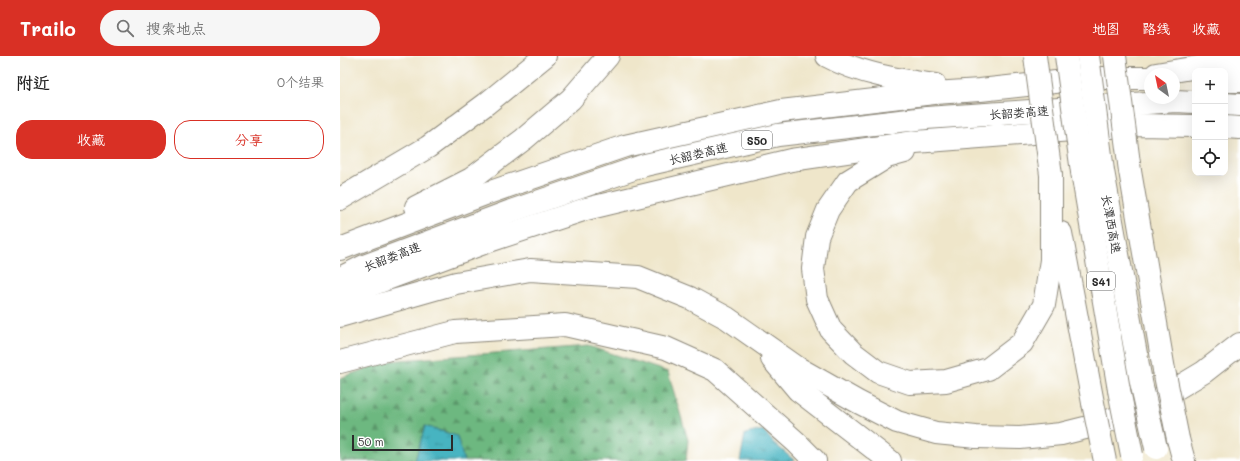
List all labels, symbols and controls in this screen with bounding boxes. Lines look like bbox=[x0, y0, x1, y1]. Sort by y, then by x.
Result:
search box bbox=[100, 10, 380, 46]
text: Trailo bbox=[20, 16, 76, 41]
icon: search bbox=[114, 17, 136, 39]
text: 搜索地点 bbox=[146, 18, 206, 38]
text: 地图 bbox=[1092, 19, 1120, 38]
text: 路线 bbox=[1142, 19, 1170, 38]
text: 收藏 bbox=[1192, 19, 1220, 38]
north arrow bbox=[1144, 68, 1180, 104]
map controls bbox=[1192, 68, 1228, 176]
button: + bbox=[1192, 68, 1228, 104]
text: 附近 bbox=[16, 71, 50, 93]
text: 0个结果 bbox=[277, 73, 324, 90]
street label: 长韶娄高速 bbox=[989, 102, 1049, 122]
button: − bbox=[1192, 104, 1228, 140]
button: 收藏 bbox=[16, 120, 166, 159]
button: 分享 bbox=[174, 120, 324, 159]
road number: S50 bbox=[742, 131, 772, 149]
street label: 长韶娄高速 bbox=[667, 138, 729, 168]
button: locate bbox=[1192, 140, 1228, 176]
street label: 长潭西高速 bbox=[1099, 193, 1125, 255]
street label: 长韶娄高速 bbox=[361, 238, 423, 274]
road number: S41 bbox=[1087, 272, 1115, 290]
scale bar bbox=[352, 433, 453, 452]
text: 50 m bbox=[358, 434, 384, 449]

